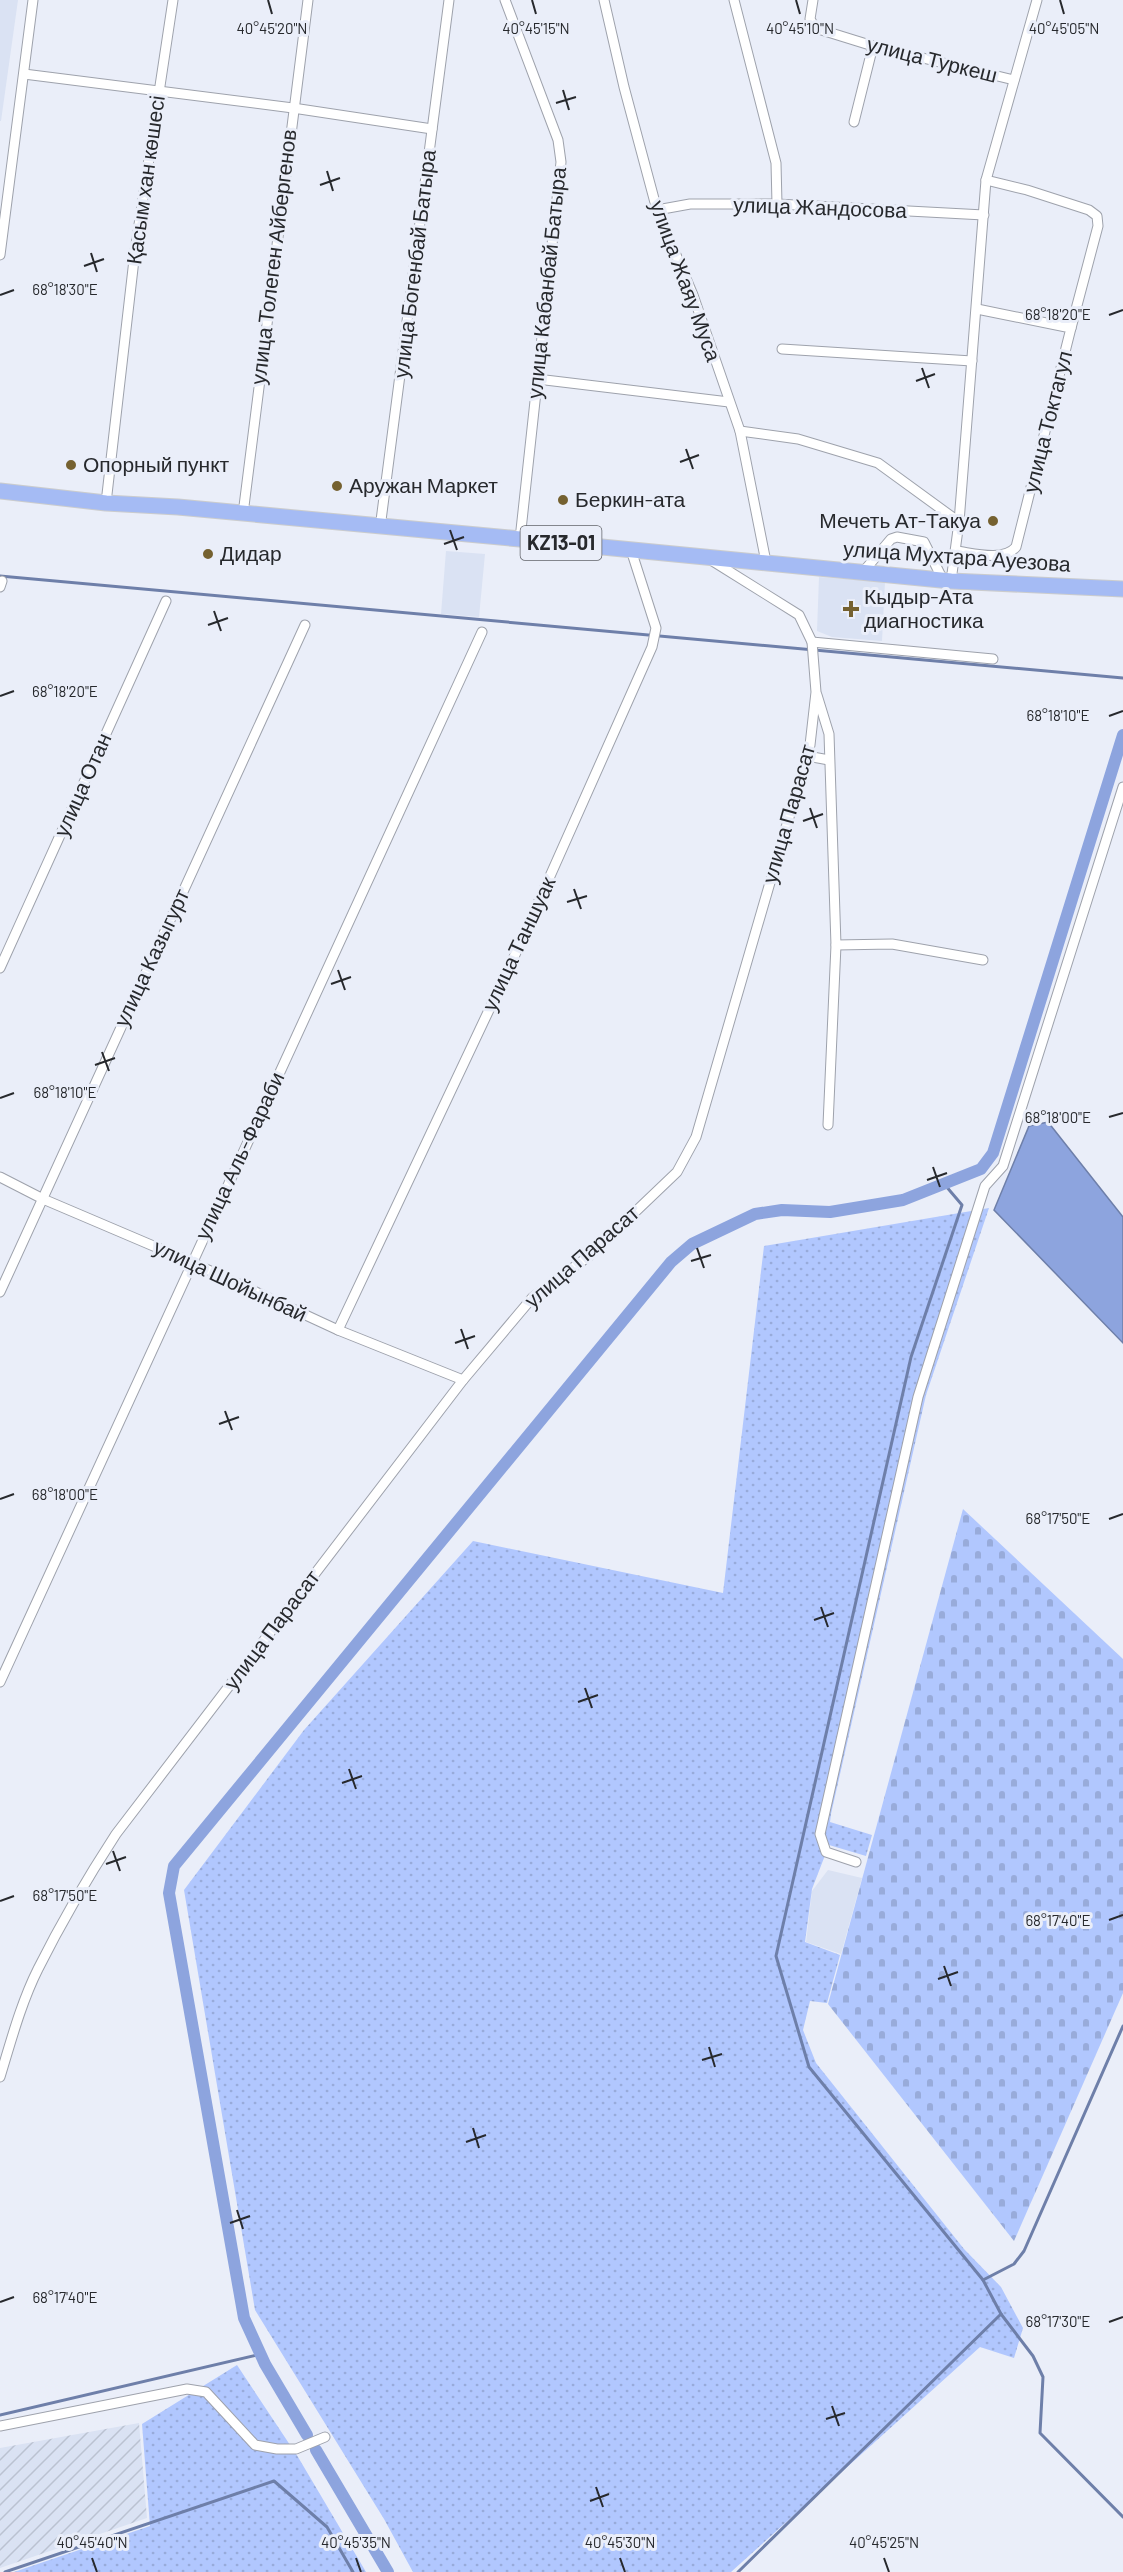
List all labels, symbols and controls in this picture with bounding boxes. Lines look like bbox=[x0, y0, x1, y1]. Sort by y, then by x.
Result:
text: 40°45'20"N bbox=[236, 19, 308, 37]
text: 40°45'15"N bbox=[502, 19, 570, 37]
text: 40°45'10"N bbox=[766, 19, 834, 37]
text: 40°45'05"N bbox=[1029, 19, 1099, 37]
street label: улица Туркеш bbox=[865, 30, 1000, 87]
street label: Қасым хан көшесі bbox=[120, 94, 169, 266]
street label: улица Толеген Айбергенов bbox=[244, 128, 301, 386]
street label: улица Богенбай Батыра bbox=[387, 148, 440, 380]
street label: улица Кабанбай Батыра bbox=[521, 165, 570, 400]
street label: улица Жандосова bbox=[733, 191, 908, 222]
street label: улица Жаяу Муса bbox=[646, 197, 727, 365]
text: 68°18'30"E bbox=[32, 280, 98, 298]
text: 68°18'20"E bbox=[1025, 305, 1091, 323]
street label: улица Токтагул bbox=[1017, 348, 1076, 495]
place label: Опорный пункт bbox=[83, 451, 230, 476]
marker: Опорный пункт bbox=[64, 458, 78, 472]
place label: Аружан Маркет bbox=[349, 472, 498, 497]
marker: Аружан Маркет bbox=[330, 479, 344, 493]
place label: Беркин-ата bbox=[575, 486, 686, 511]
marker: Беркин-ата bbox=[556, 493, 570, 507]
place label: Мечеть Ат-Такуа bbox=[819, 507, 981, 532]
marker: Мечеть Ат-Такуа bbox=[986, 514, 1000, 528]
road number: KZ13-01 bbox=[520, 526, 602, 560]
street label: улица Мухтара Ауезова bbox=[843, 535, 1072, 576]
place label: Дидар bbox=[220, 540, 282, 565]
marker: Дидар bbox=[201, 547, 215, 561]
place label: Кыдыр-Ата диагностика bbox=[864, 583, 984, 632]
marker: Кыдыр-Ата диагностика bbox=[842, 600, 860, 618]
text: 68°18'20"E bbox=[32, 682, 98, 700]
text: 68°18'10"E bbox=[1026, 706, 1090, 724]
street label: улица Отан bbox=[48, 729, 116, 840]
street label: улица Парасат bbox=[756, 741, 819, 886]
street label: улица Таншуак bbox=[476, 872, 560, 1014]
street label: улица Казыгурт bbox=[108, 884, 194, 1030]
street label: улица Аль-Фараби bbox=[189, 1068, 288, 1243]
text: 68°18'10"E bbox=[33, 1083, 97, 1101]
text: 68°18'00"E bbox=[1025, 1108, 1091, 1126]
street label: улица Парасат bbox=[519, 1199, 644, 1312]
street label: улица Шойынбай bbox=[150, 1233, 311, 1326]
text: 68°18'00"E bbox=[32, 1485, 98, 1503]
text: 68°17'50"E bbox=[1026, 1509, 1090, 1527]
street label: улица Парасат bbox=[218, 1564, 324, 1694]
text: 68°17'50"E bbox=[33, 1886, 97, 1904]
text: 68°17'40"E bbox=[1025, 1911, 1091, 1929]
text: 68°17'40"E bbox=[32, 2288, 98, 2306]
text: 68°17'30"E bbox=[1026, 2312, 1090, 2330]
text: 40°45'40"N bbox=[56, 2533, 128, 2551]
text: 40°45'35"N bbox=[321, 2533, 391, 2551]
text: 40°45'30"N bbox=[585, 2533, 655, 2551]
text: 40°45'25"N bbox=[849, 2533, 919, 2551]

